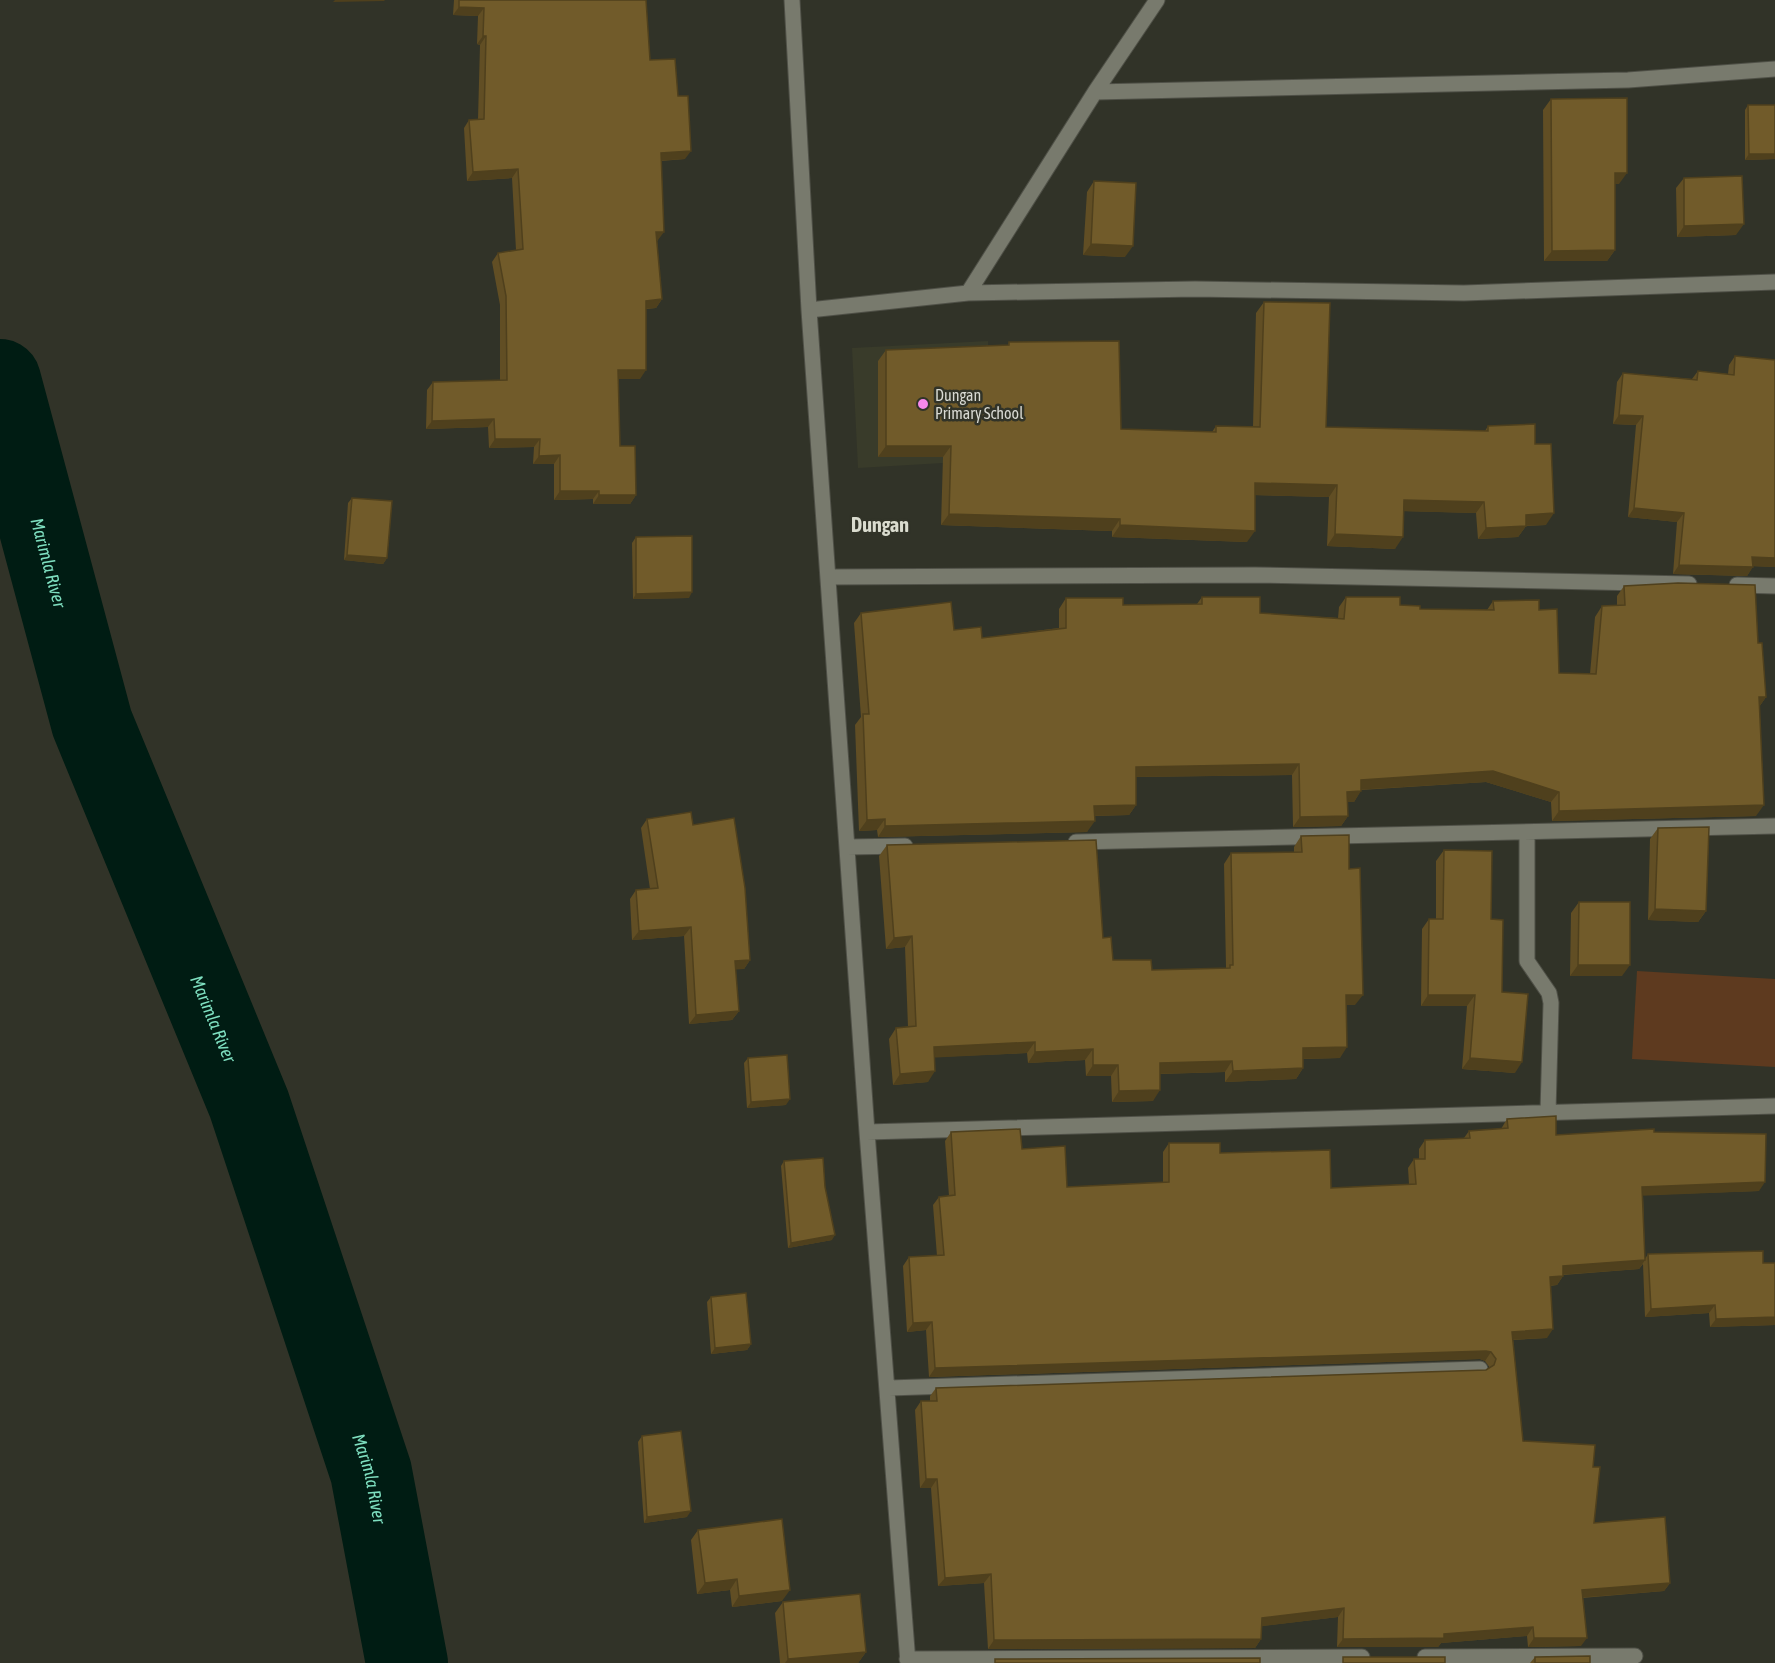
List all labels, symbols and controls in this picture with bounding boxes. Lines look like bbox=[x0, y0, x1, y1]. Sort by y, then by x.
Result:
place label: Dungan Primary School bbox=[935, 386, 1024, 423]
marker: Dungan Primary School bbox=[916, 397, 930, 411]
district label: Dungan bbox=[851, 513, 909, 536]
water label: Marimla River bbox=[27, 515, 71, 610]
water label: Marimla River bbox=[187, 972, 241, 1066]
water label: Marimla River bbox=[348, 1431, 391, 1526]

